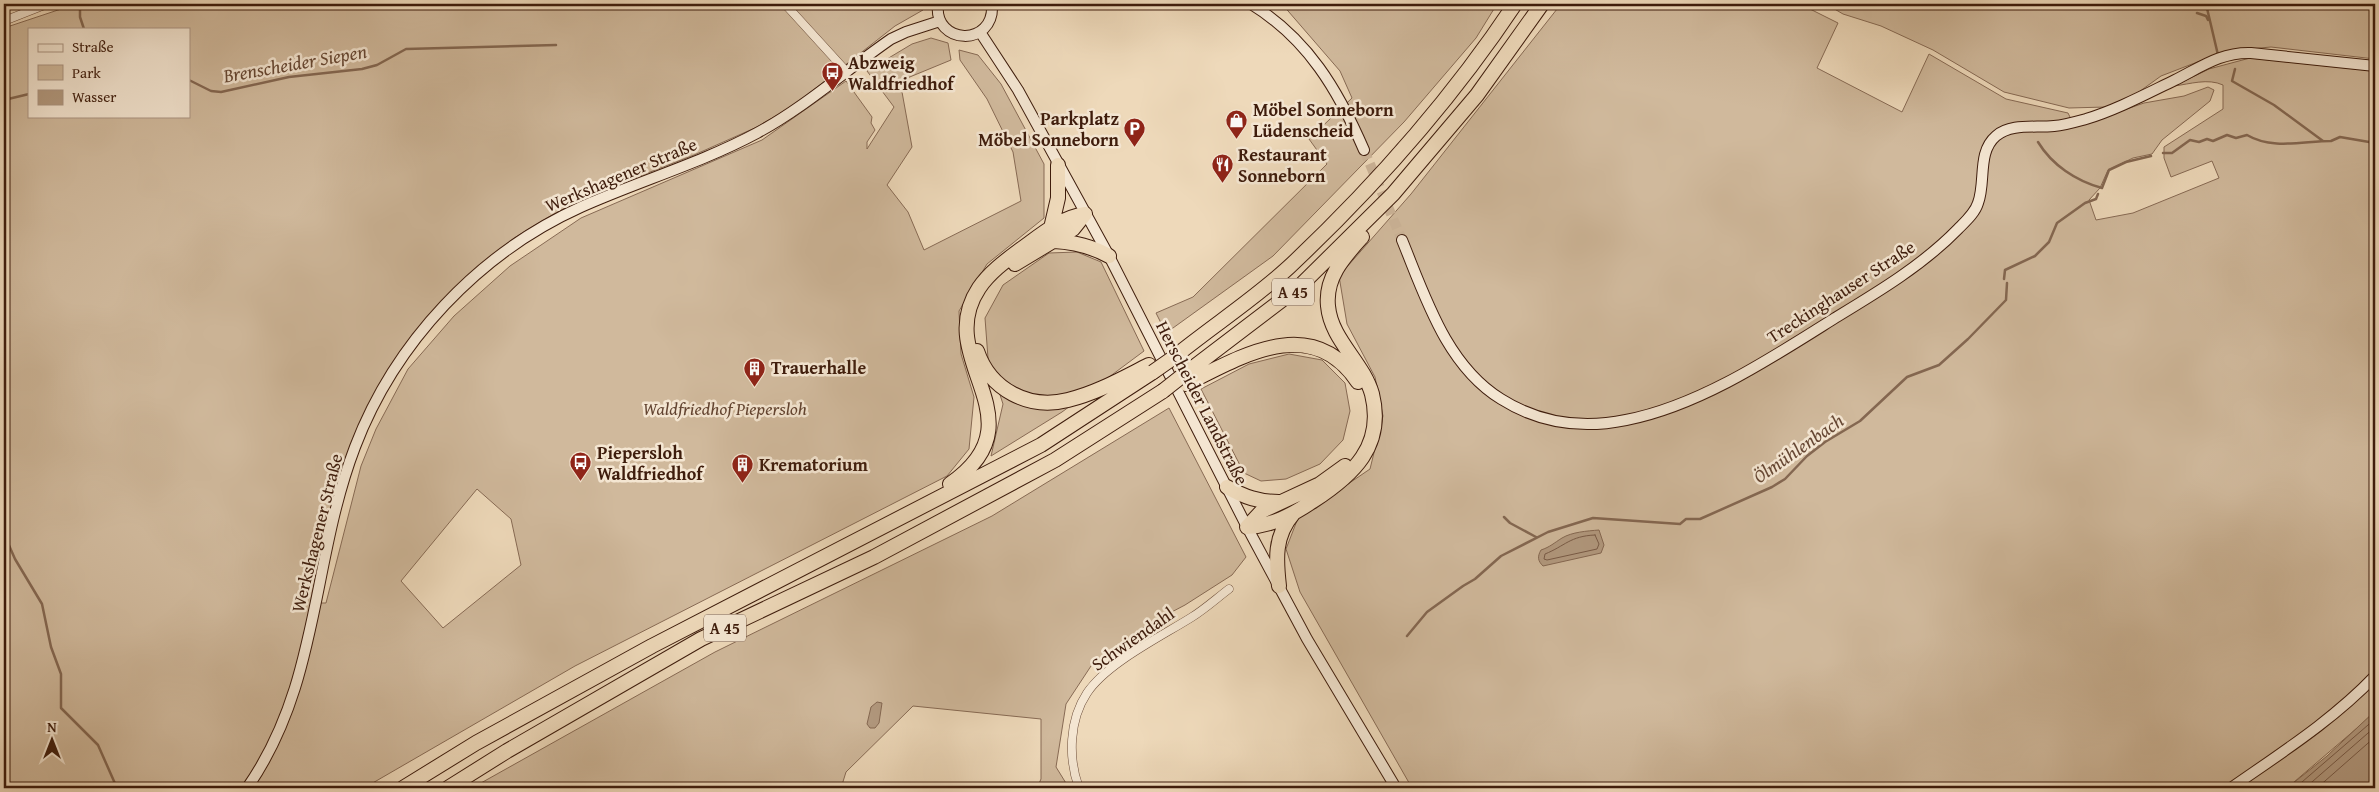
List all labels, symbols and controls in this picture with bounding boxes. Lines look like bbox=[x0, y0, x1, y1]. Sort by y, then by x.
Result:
legend bbox=[28, 28, 190, 118]
text: Straße bbox=[72, 36, 114, 57]
water label: Brenscheider Siepen bbox=[220, 37, 369, 90]
place label: Abzweig Waldfriedhof bbox=[848, 49, 956, 97]
bus stop icon: Abzweig Waldfriedhof bbox=[820, 61, 844, 92]
text: Park bbox=[72, 62, 101, 83]
text: Wasser bbox=[72, 86, 116, 107]
place label: Möbel Sonneborn Lüdenscheid bbox=[1253, 96, 1394, 144]
place label: Parkplatz Möbel Sonneborn bbox=[978, 105, 1119, 153]
shop icon: Möbel Sonneborn Lüdenscheid bbox=[1225, 108, 1249, 139]
parking icon: Parkplatz Möbel Sonneborn bbox=[1123, 117, 1147, 148]
street label: Werkshagener Straße bbox=[541, 130, 701, 219]
place label: Restaurant Sonneborn bbox=[1238, 141, 1327, 189]
restaurant icon: Restaurant Sonneborn bbox=[1210, 153, 1234, 184]
street label: Treckinghauser Straße bbox=[1761, 233, 1920, 350]
road number: A 45 bbox=[1272, 278, 1314, 306]
street label: Herscheider Landstraße bbox=[1149, 316, 1256, 490]
place label: Trauerhalle bbox=[771, 354, 866, 381]
building icon: Trauerhalle bbox=[743, 356, 767, 387]
park label: Waldfriedhof Piepersloh bbox=[643, 395, 807, 422]
water label: Ölmühlenbach bbox=[1747, 406, 1849, 490]
place label: Piepersloh Waldfriedhof bbox=[597, 439, 705, 487]
street label: Werkshagener Straße bbox=[284, 451, 349, 615]
bus stop icon: Piepersloh Waldfriedhof bbox=[569, 451, 593, 482]
place label: Krematorium bbox=[759, 451, 868, 478]
building icon: Krematorium bbox=[731, 453, 755, 484]
street label: Schwiendahl bbox=[1086, 600, 1180, 677]
road number: A 45 bbox=[704, 614, 746, 641]
north arrow bbox=[28, 714, 78, 764]
text: N bbox=[47, 717, 57, 737]

